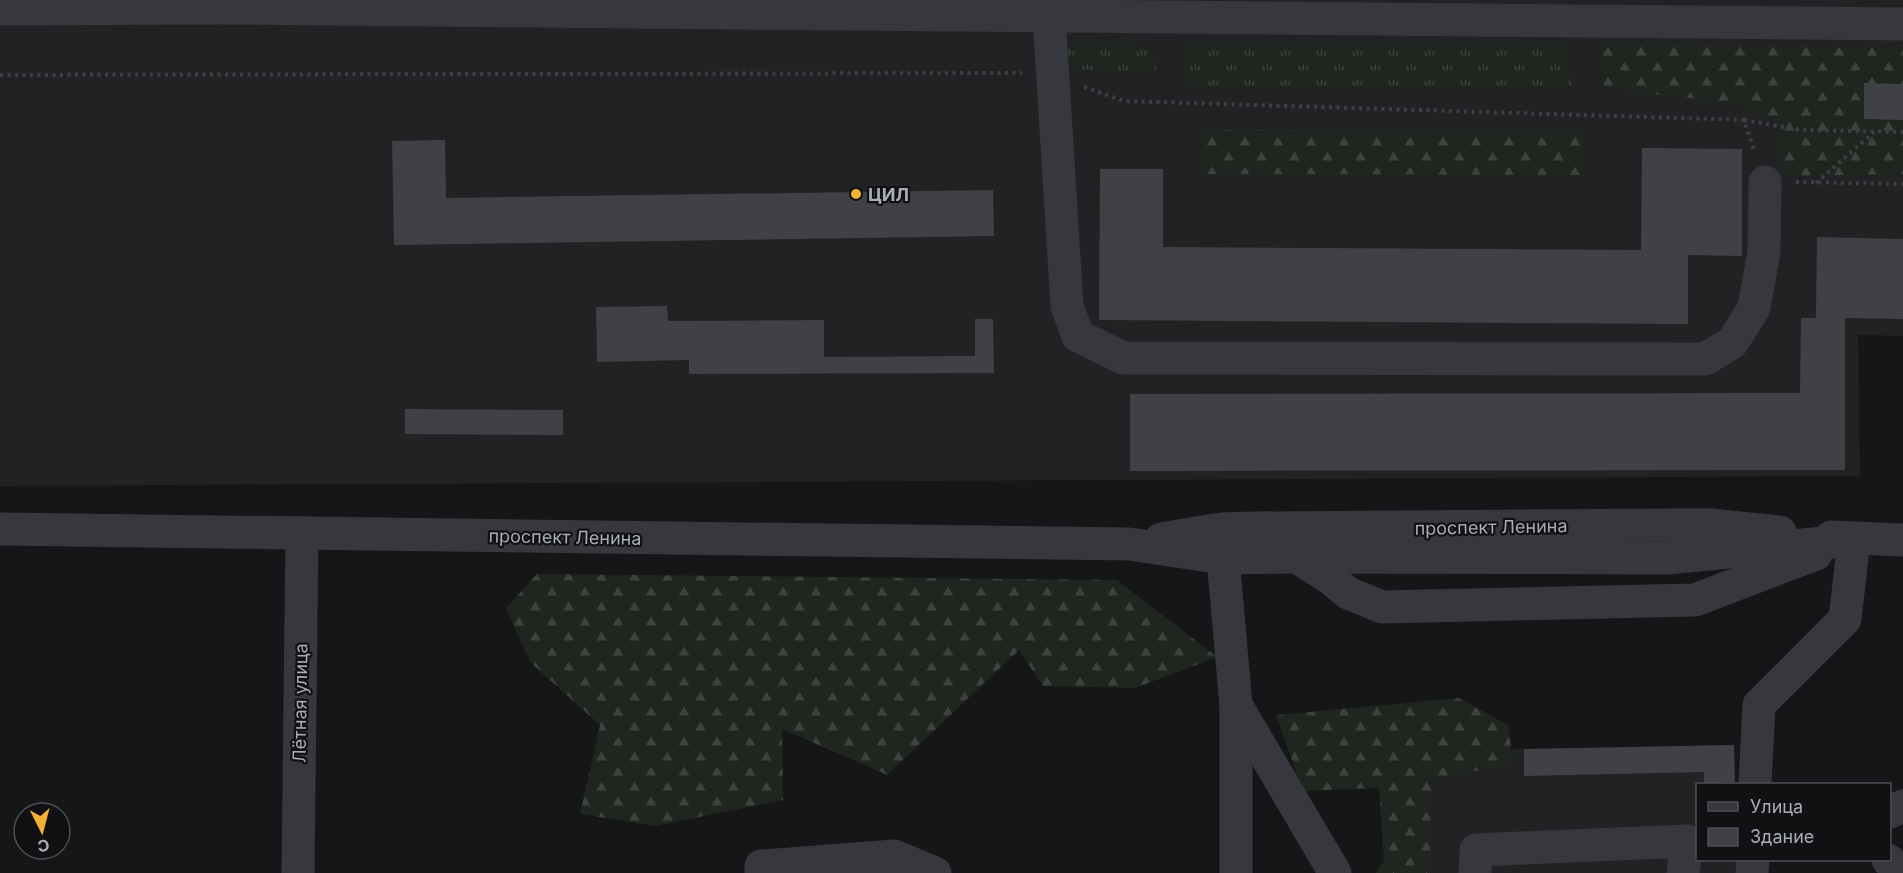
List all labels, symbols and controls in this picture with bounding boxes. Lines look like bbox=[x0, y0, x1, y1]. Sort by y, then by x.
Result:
place label: ЦИЛ bbox=[868, 184, 909, 205]
marker: ЦИЛ bbox=[849, 187, 863, 201]
street label: проспект Ленина bbox=[1414, 515, 1568, 539]
street label: проспект Ленина bbox=[488, 525, 642, 549]
street label: Лётная улица bbox=[288, 643, 312, 763]
legend bbox=[1696, 783, 1891, 861]
text: Улица bbox=[1750, 796, 1803, 817]
north arrow bbox=[12, 801, 72, 861]
text: Здание bbox=[1750, 826, 1814, 847]
text: С bbox=[36, 835, 51, 856]

